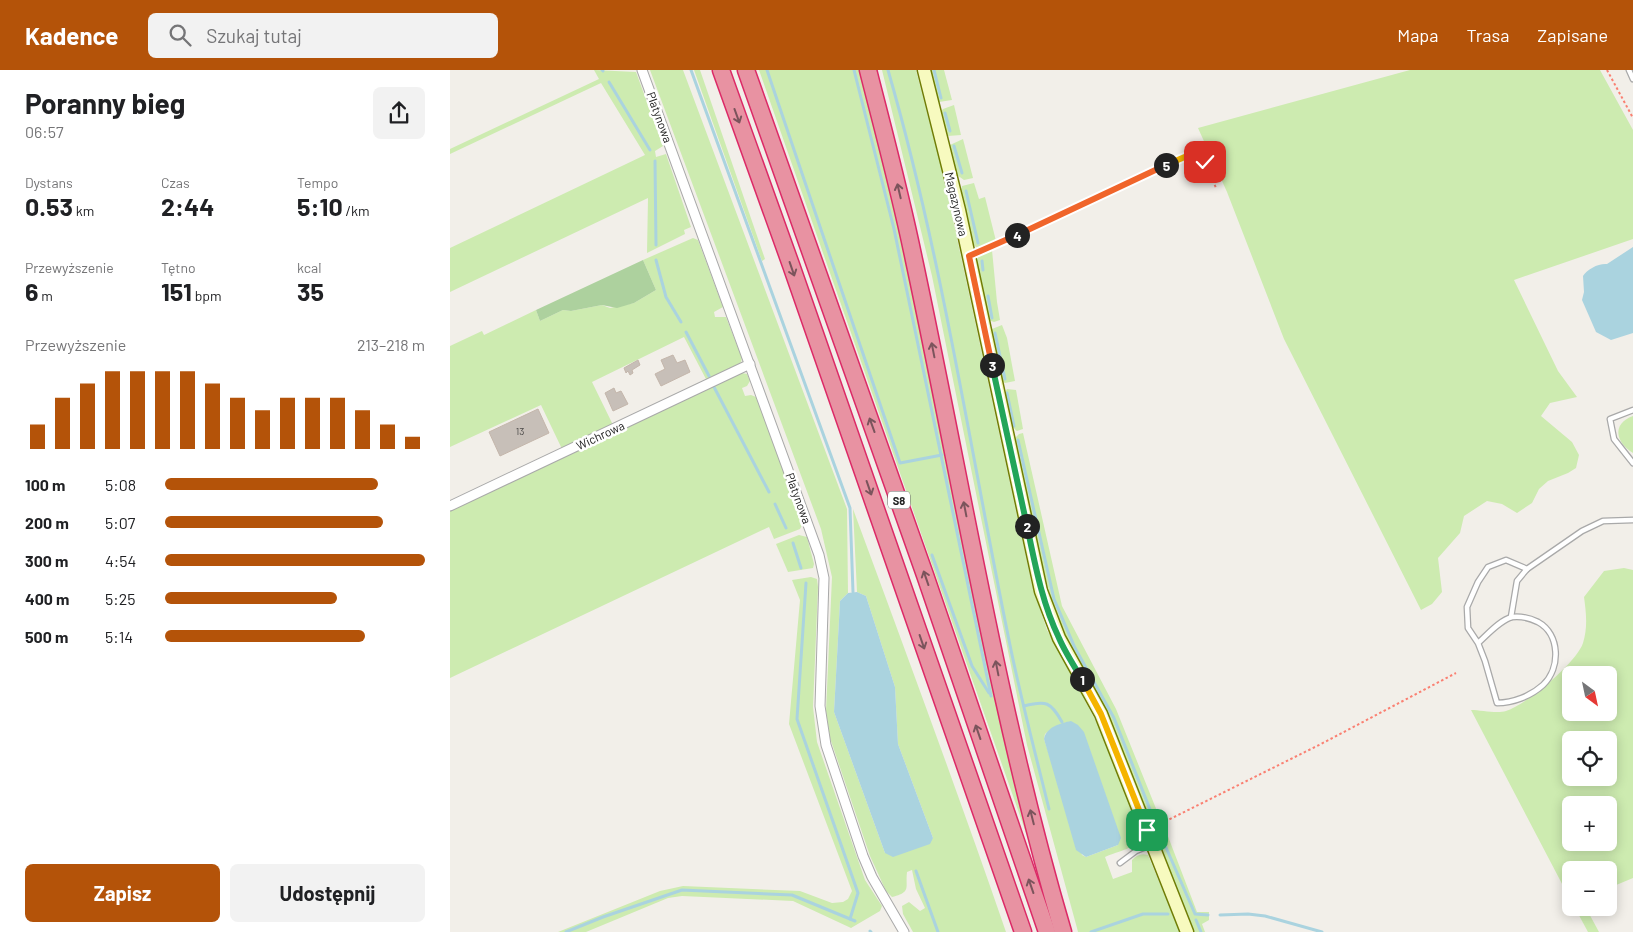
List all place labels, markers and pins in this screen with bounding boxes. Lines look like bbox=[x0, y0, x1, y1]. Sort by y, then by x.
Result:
pin bbox=[1184, 141, 1226, 183]
pin: 5 bbox=[1154, 152, 1178, 178]
pin: 4 bbox=[1004, 222, 1030, 248]
pin: 3 bbox=[980, 352, 1004, 378]
pin: 2 bbox=[1014, 514, 1040, 538]
pin: 1 bbox=[1070, 666, 1094, 692]
pin bbox=[1126, 809, 1168, 851]

